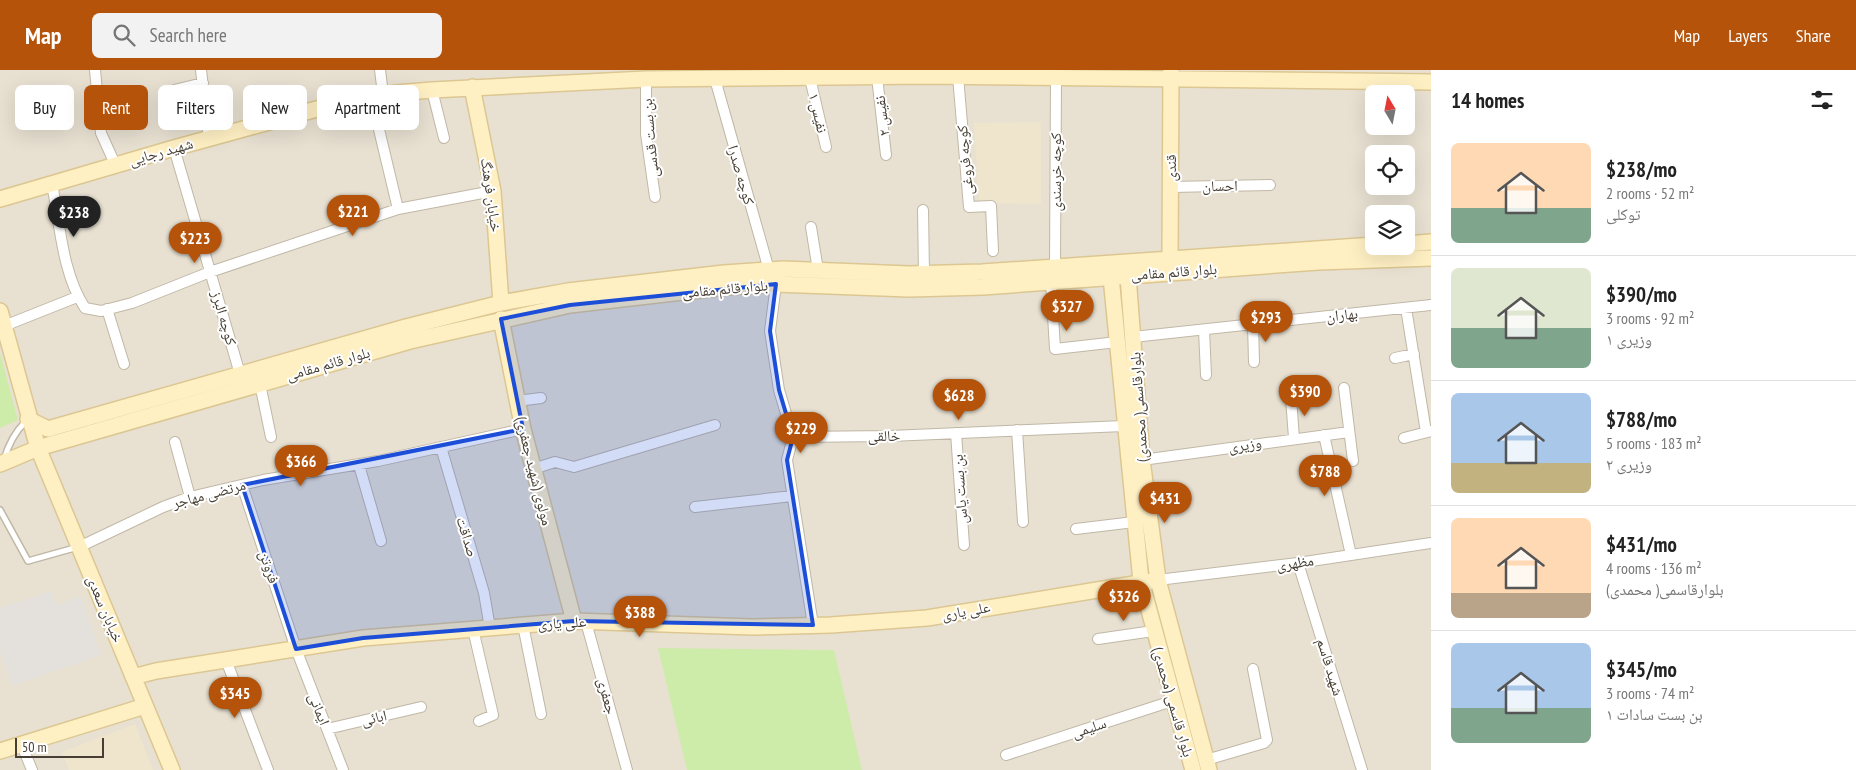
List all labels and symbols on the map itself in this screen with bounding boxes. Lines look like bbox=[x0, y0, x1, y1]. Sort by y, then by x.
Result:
north arrow bbox=[1365, 85, 1415, 135]
street label: نفیس ‍۱ bbox=[804, 91, 832, 135]
street label: نفیس ۲ bbox=[870, 95, 894, 137]
street label: بن بست قدسی bbox=[637, 98, 663, 178]
street label: کوچه فروغی bbox=[952, 124, 978, 196]
street label: شهید رجایی bbox=[127, 133, 196, 171]
street label: کوچه خرسندی bbox=[1046, 133, 1066, 211]
street label: کوچه صدرا bbox=[724, 143, 759, 207]
street label: قندی bbox=[1161, 154, 1181, 182]
street label: خیابان فرهنگ bbox=[476, 157, 506, 234]
street label: احسان bbox=[1202, 176, 1238, 196]
pin: $221 bbox=[323, 194, 383, 237]
pin: $238 bbox=[44, 196, 104, 238]
pin: $223 bbox=[165, 222, 225, 264]
street label: بلوار قائم مقامی bbox=[1130, 259, 1218, 285]
street label: بلوار قائم مقامی bbox=[681, 275, 769, 303]
street label: کوچه البرز bbox=[207, 287, 241, 347]
pin: $327 bbox=[1037, 290, 1097, 332]
pin: $293 bbox=[1236, 300, 1296, 343]
street label: بهاران bbox=[1325, 303, 1359, 327]
street label: بلوار قائم مقامی bbox=[284, 342, 372, 386]
street label: بلوارقاسمی( محمدی) bbox=[1125, 351, 1153, 463]
pin: $390 bbox=[1275, 374, 1335, 417]
pin: $628 bbox=[929, 378, 989, 421]
pin: $229 bbox=[771, 412, 831, 454]
street label: مولوی (شهید جعفری) bbox=[511, 414, 557, 528]
street label: خالقی bbox=[868, 426, 901, 446]
street label: وزیری bbox=[1227, 433, 1263, 457]
pin: $366 bbox=[271, 444, 331, 487]
street label: بن بست یاس bbox=[948, 454, 972, 524]
pin: $788 bbox=[1295, 454, 1355, 497]
street label: مرتضی مهاجر bbox=[169, 475, 248, 514]
pin: $431 bbox=[1135, 482, 1195, 524]
street label: صداقت bbox=[452, 514, 483, 559]
street label: فروتن bbox=[254, 548, 284, 586]
street label: مظهری bbox=[1275, 550, 1315, 576]
street label: خیابان سعدی bbox=[82, 572, 128, 646]
pin: $326 bbox=[1094, 580, 1154, 622]
pin: $388 bbox=[610, 596, 670, 638]
street label: علی یاری bbox=[940, 597, 992, 625]
street label: علی یاری bbox=[537, 612, 587, 634]
street label: شهید قاسم bbox=[1312, 636, 1348, 698]
street label: بلوار قاسمی (محمدی) bbox=[1148, 645, 1198, 759]
pin: $345 bbox=[205, 676, 265, 719]
street label: جعفری bbox=[593, 676, 622, 717]
street label: ایمانی bbox=[304, 690, 334, 728]
street label: ابائی bbox=[359, 705, 389, 731]
street label: سلیمی bbox=[1069, 713, 1109, 743]
scale bar bbox=[15, 735, 104, 758]

